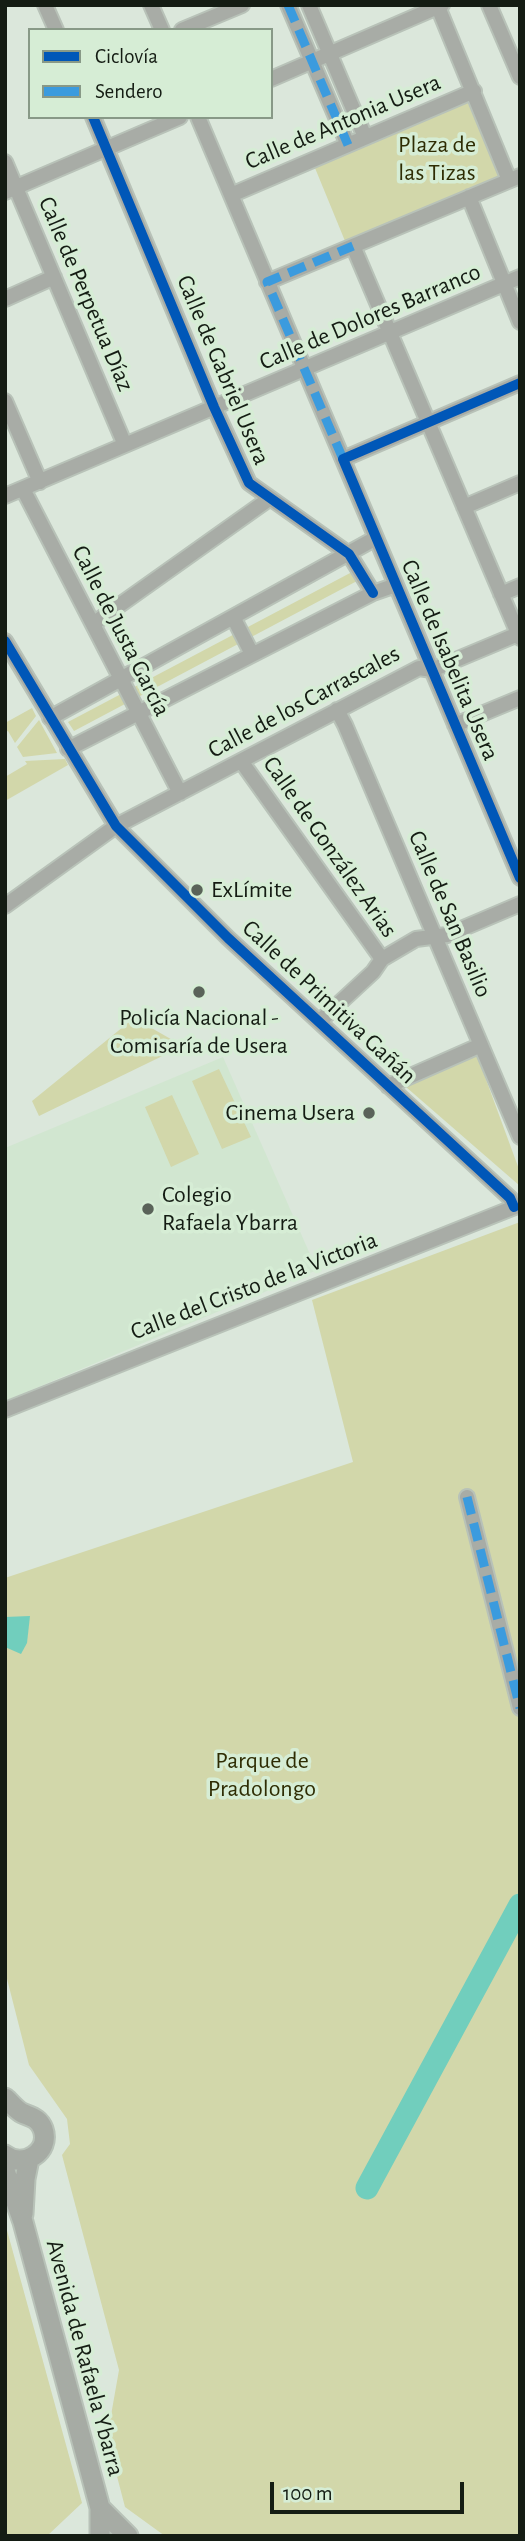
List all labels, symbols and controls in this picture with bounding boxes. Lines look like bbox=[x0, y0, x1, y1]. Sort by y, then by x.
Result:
legend bbox=[28, 28, 273, 119]
text: Ciclovía bbox=[95, 46, 158, 67]
street label: Calle de Antonia Usera bbox=[241, 68, 445, 176]
text: Sendero bbox=[95, 81, 163, 102]
park label: Plaza de las Tizas bbox=[398, 131, 476, 187]
street label: Calle de Perpetua Díaz bbox=[32, 192, 140, 396]
street label: Calle de Dolores Barranco bbox=[255, 257, 485, 377]
street label: Calle de Gabriel Usera bbox=[170, 271, 276, 469]
street label: Calle de Justa García bbox=[66, 541, 176, 721]
street label: Calle de Isabelita Usera bbox=[395, 555, 505, 765]
street label: Calle de los Carrascales bbox=[203, 639, 405, 765]
street label: Calle de González Arias bbox=[257, 751, 403, 943]
street label: Calle de San Basilio bbox=[402, 826, 498, 1002]
place label: ExLímite bbox=[211, 876, 292, 904]
marker: ExLímite bbox=[189, 882, 205, 898]
street label: Calle de Primitiva Gañán bbox=[236, 914, 422, 1090]
marker: Policía Nacional - Comisaría de Usera bbox=[191, 984, 207, 1000]
place label: Policía Nacional - Comisaría de Usera bbox=[110, 1004, 288, 1060]
place label: Cinema Usera bbox=[225, 1099, 355, 1127]
marker: Cinema Usera bbox=[361, 1105, 377, 1121]
place label: Colegio Rafaela Ybarra bbox=[162, 1181, 298, 1237]
marker: Colegio Rafaela Ybarra bbox=[140, 1201, 156, 1217]
street label: Calle del Cristo de la Victoria bbox=[127, 1226, 381, 1346]
park label: Parque de Pradolongo bbox=[208, 1747, 316, 1803]
street label: Avenida de Rafaela Ybarra bbox=[40, 2237, 130, 2479]
scale bar bbox=[273, 2468, 467, 2512]
text: 100 m bbox=[283, 2483, 333, 2504]

